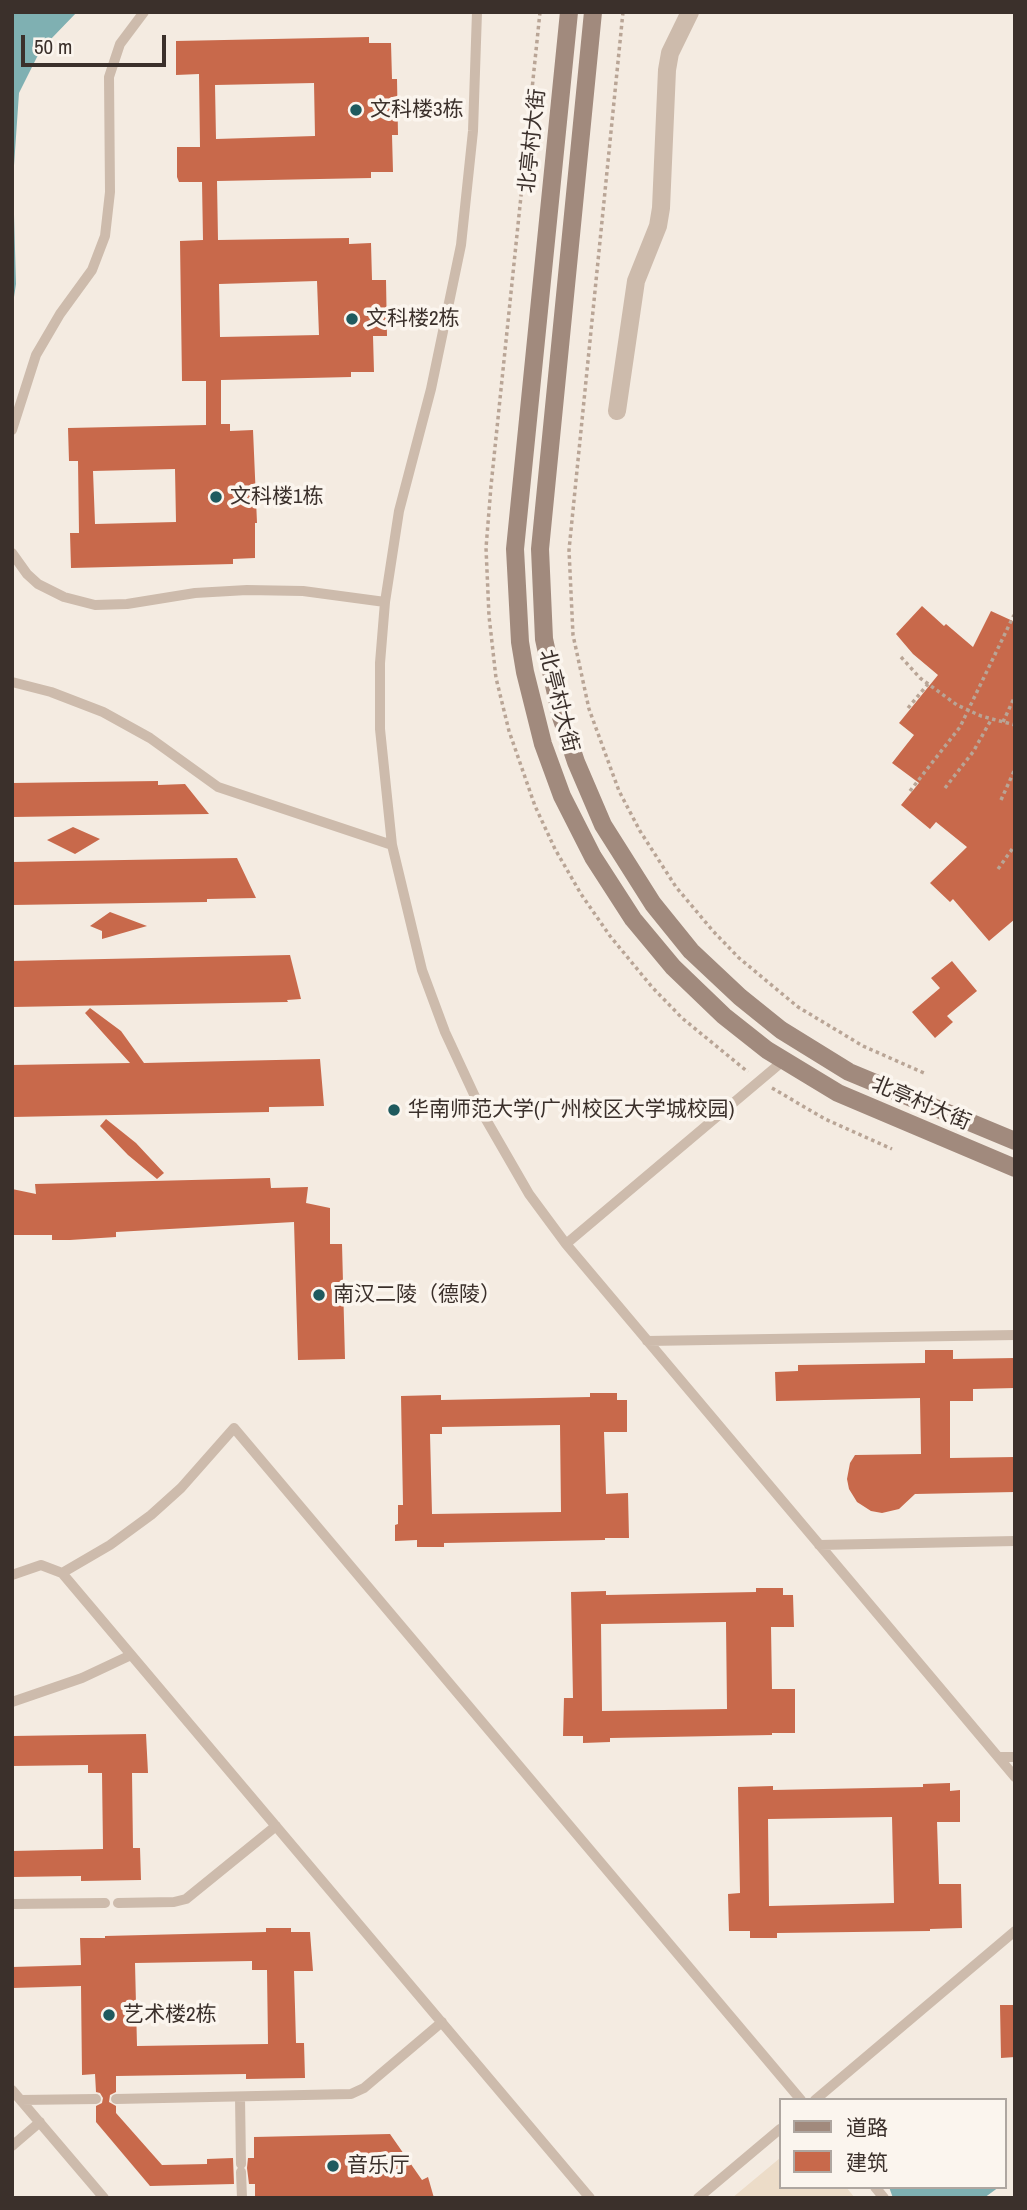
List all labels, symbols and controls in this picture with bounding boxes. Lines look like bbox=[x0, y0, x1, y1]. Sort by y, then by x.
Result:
scale bar bbox=[24, 21, 170, 65]
text: 50 m bbox=[34, 32, 72, 61]
street label: 北亭村大街 bbox=[515, 87, 551, 195]
place label: 文科楼3栋 bbox=[370, 97, 464, 123]
marker: 文科楼3栋 bbox=[348, 102, 364, 118]
place label: 文科楼2栋 bbox=[366, 306, 460, 332]
marker: 文科楼2栋 bbox=[344, 311, 360, 327]
place label: 文科楼1栋 bbox=[230, 484, 324, 510]
marker: 文科楼1栋 bbox=[208, 489, 224, 505]
street label: 北亭村大街 bbox=[533, 647, 583, 755]
street label: 北亭村大街 bbox=[868, 1072, 974, 1136]
place label: 华南师范大学(广州校区大学城校园) bbox=[408, 1097, 734, 1123]
marker: 华南师范大学(广州校区大学城校园) bbox=[386, 1102, 402, 1118]
place label: 南汉二陵（德陵） bbox=[333, 1282, 501, 1308]
marker: 南汉二陵（德陵） bbox=[311, 1287, 327, 1303]
place label: 艺术楼2栋 bbox=[123, 2002, 217, 2028]
marker: 艺术楼2栋 bbox=[101, 2007, 117, 2023]
legend bbox=[778, 2098, 1006, 2189]
text: 道路 bbox=[846, 2113, 888, 2142]
text: 建筑 bbox=[846, 2148, 888, 2177]
place label: 音乐厅 bbox=[347, 2153, 410, 2179]
marker: 音乐厅 bbox=[325, 2158, 341, 2174]

